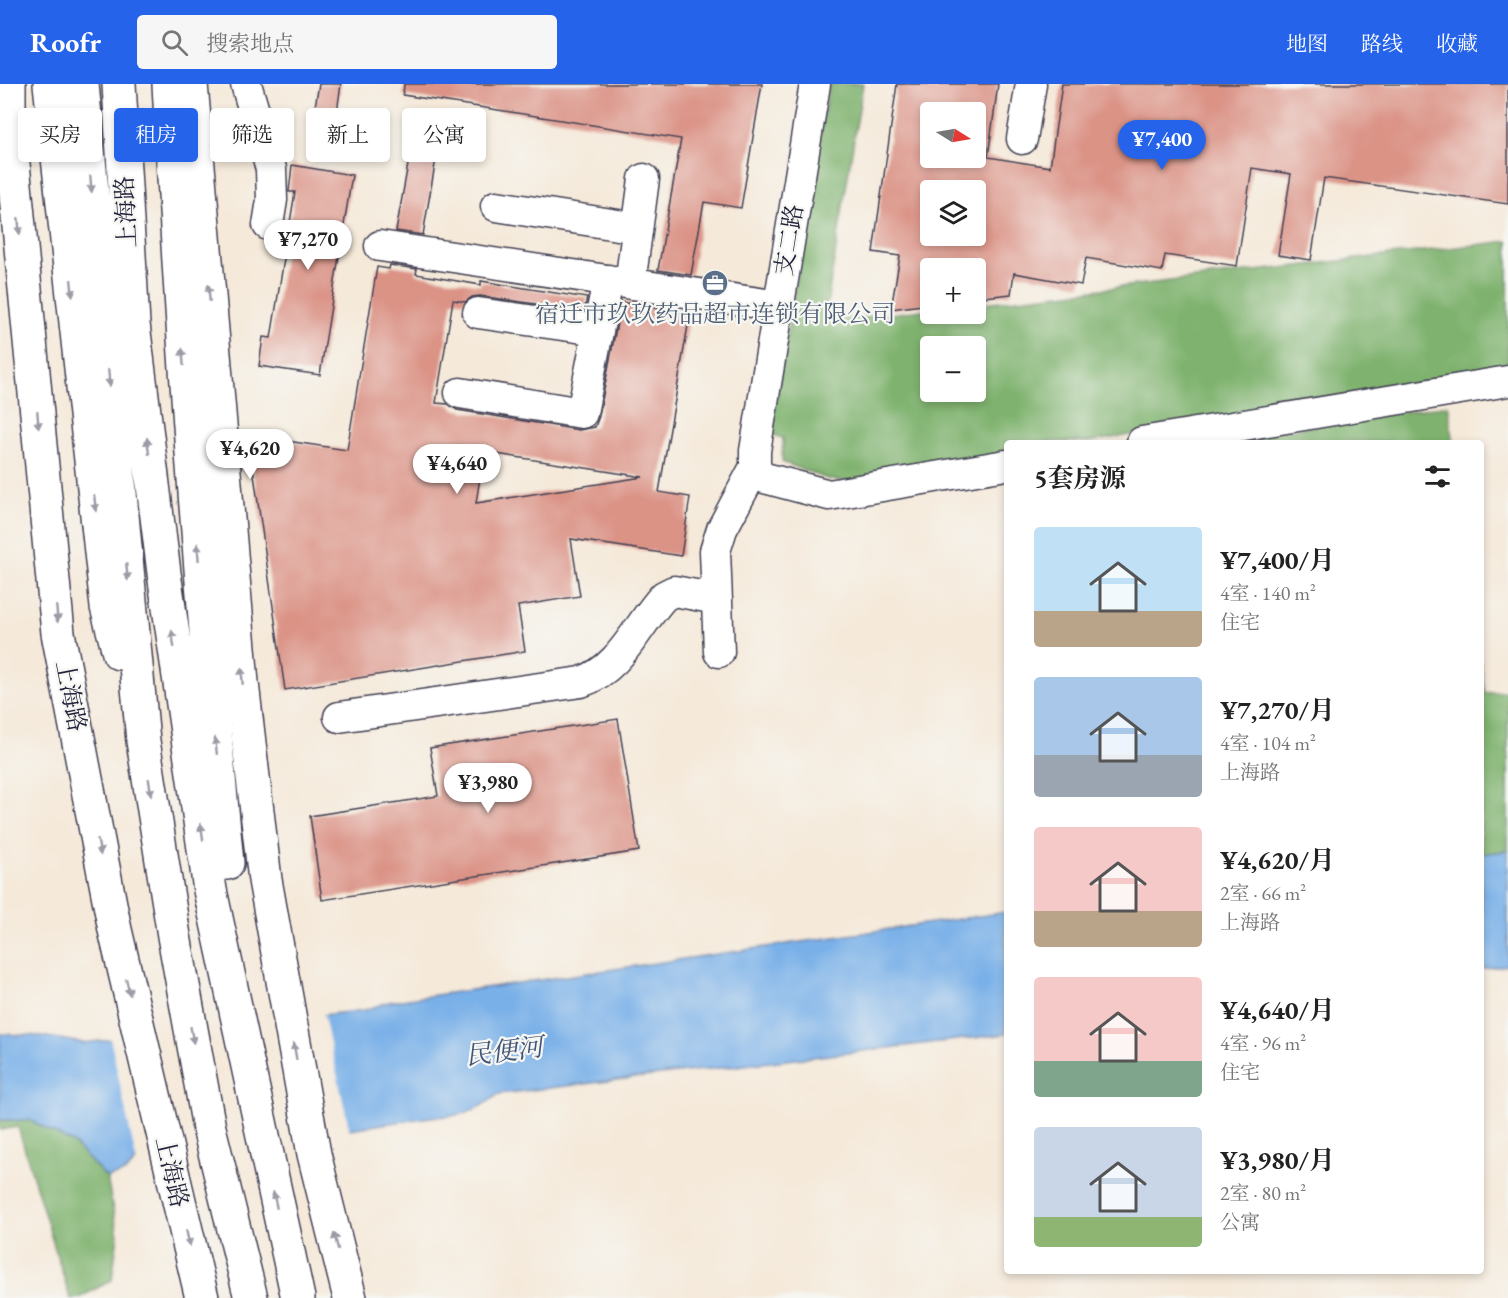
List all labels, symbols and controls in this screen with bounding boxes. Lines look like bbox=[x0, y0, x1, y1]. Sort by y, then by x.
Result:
search box bbox=[137, 15, 557, 69]
text: Roofr bbox=[30, 24, 101, 60]
icon: search bbox=[158, 26, 191, 59]
text: 搜索地点 bbox=[206, 29, 294, 58]
text: 地图 bbox=[1286, 30, 1328, 57]
text: 路线 bbox=[1361, 30, 1403, 57]
text: 收藏 bbox=[1436, 30, 1478, 57]
north arrow bbox=[920, 102, 986, 168]
map controls bbox=[920, 102, 986, 402]
chip: 买房 bbox=[18, 108, 102, 162]
chip: 租房 bbox=[114, 108, 198, 162]
chip: 筛选 bbox=[210, 108, 294, 162]
chip: 新上 bbox=[306, 108, 390, 162]
chip: 公寓 bbox=[402, 108, 486, 162]
pin: ¥7,400 bbox=[1113, 120, 1211, 171]
text: ¥7,400 bbox=[1132, 126, 1192, 152]
one-way arrow bbox=[86, 175, 96, 194]
street label: 上海路 bbox=[108, 175, 143, 249]
button: layers bbox=[920, 180, 986, 246]
street label: 支二路 bbox=[768, 202, 809, 278]
one-way arrow bbox=[14, 217, 24, 236]
pin: ¥7,270 bbox=[259, 220, 357, 271]
text: ¥7,270 bbox=[278, 226, 338, 252]
button: + bbox=[920, 258, 986, 324]
office icon: 宿迁市玖玖药品超市连锁有限公司 bbox=[700, 268, 730, 298]
one-way arrow bbox=[67, 279, 77, 298]
one-way arrow bbox=[204, 283, 214, 302]
place label: 宿迁市玖玖药品超市连锁有限公司 bbox=[535, 298, 895, 329]
button: − bbox=[920, 336, 986, 402]
one-way arrow bbox=[178, 348, 188, 367]
one-way arrow bbox=[104, 369, 114, 388]
one-way arrow bbox=[33, 411, 43, 430]
pin: ¥4,620 bbox=[201, 429, 299, 480]
text: ¥4,620 bbox=[220, 435, 280, 461]
one-way arrow bbox=[143, 436, 153, 455]
pin: ¥4,640 bbox=[408, 444, 506, 495]
text: ¥4,640 bbox=[427, 450, 487, 476]
icon: filters bbox=[1421, 460, 1454, 493]
text: 5套房源 bbox=[1034, 461, 1126, 495]
one-way arrow bbox=[90, 494, 100, 513]
one-way arrow bbox=[193, 542, 203, 561]
text: ¥7,400/月 bbox=[1220, 543, 1335, 577]
icon: home bbox=[1082, 551, 1154, 623]
one-way arrow bbox=[122, 563, 132, 582]
text: 4室 · 140 m² bbox=[1220, 580, 1316, 606]
one-way arrow bbox=[52, 605, 62, 624]
text: 住宅 bbox=[1220, 609, 1260, 635]
one-way arrow bbox=[169, 629, 178, 648]
street label: 上海路 bbox=[49, 658, 94, 734]
one-way arrow bbox=[237, 666, 247, 685]
text: ¥7,270/月 bbox=[1220, 693, 1335, 727]
icon: home bbox=[1082, 701, 1154, 773]
text: 4室 · 104 m² bbox=[1220, 730, 1316, 756]
one-way arrow bbox=[211, 736, 221, 755]
text: 上海路 bbox=[1220, 759, 1280, 785]
pin: ¥3,980 bbox=[439, 763, 537, 814]
text: ¥3,980 bbox=[458, 769, 518, 795]
one-way arrow bbox=[146, 778, 155, 797]
one-way arrow bbox=[197, 822, 206, 841]
one-way arrow bbox=[95, 838, 104, 857]
text: ¥4,620/月 bbox=[1220, 843, 1335, 877]
icon: home bbox=[1082, 851, 1154, 923]
text: 2室 · 66 m² bbox=[1220, 880, 1306, 906]
text: 上海路 bbox=[1220, 909, 1280, 935]
one-way arrow bbox=[124, 977, 134, 996]
text: ¥4,640/月 bbox=[1220, 993, 1335, 1027]
icon: home bbox=[1082, 1001, 1154, 1073]
one-way arrow bbox=[188, 1026, 197, 1045]
water label: 民便河 bbox=[463, 1029, 549, 1073]
text: 4室 · 96 m² bbox=[1220, 1030, 1306, 1056]
one-way arrow bbox=[291, 1041, 300, 1060]
text: 住宅 bbox=[1220, 1059, 1260, 1085]
street label: 上海路 bbox=[149, 1133, 196, 1210]
text: ¥3,980/月 bbox=[1220, 1143, 1335, 1177]
icon: home bbox=[1082, 1151, 1154, 1223]
text: 2室 · 80 m² bbox=[1220, 1180, 1306, 1206]
one-way arrow bbox=[270, 1191, 280, 1209]
text: 公寓 bbox=[1220, 1209, 1260, 1235]
one-way arrow bbox=[183, 1228, 193, 1247]
one-way arrow bbox=[330, 1232, 340, 1250]

